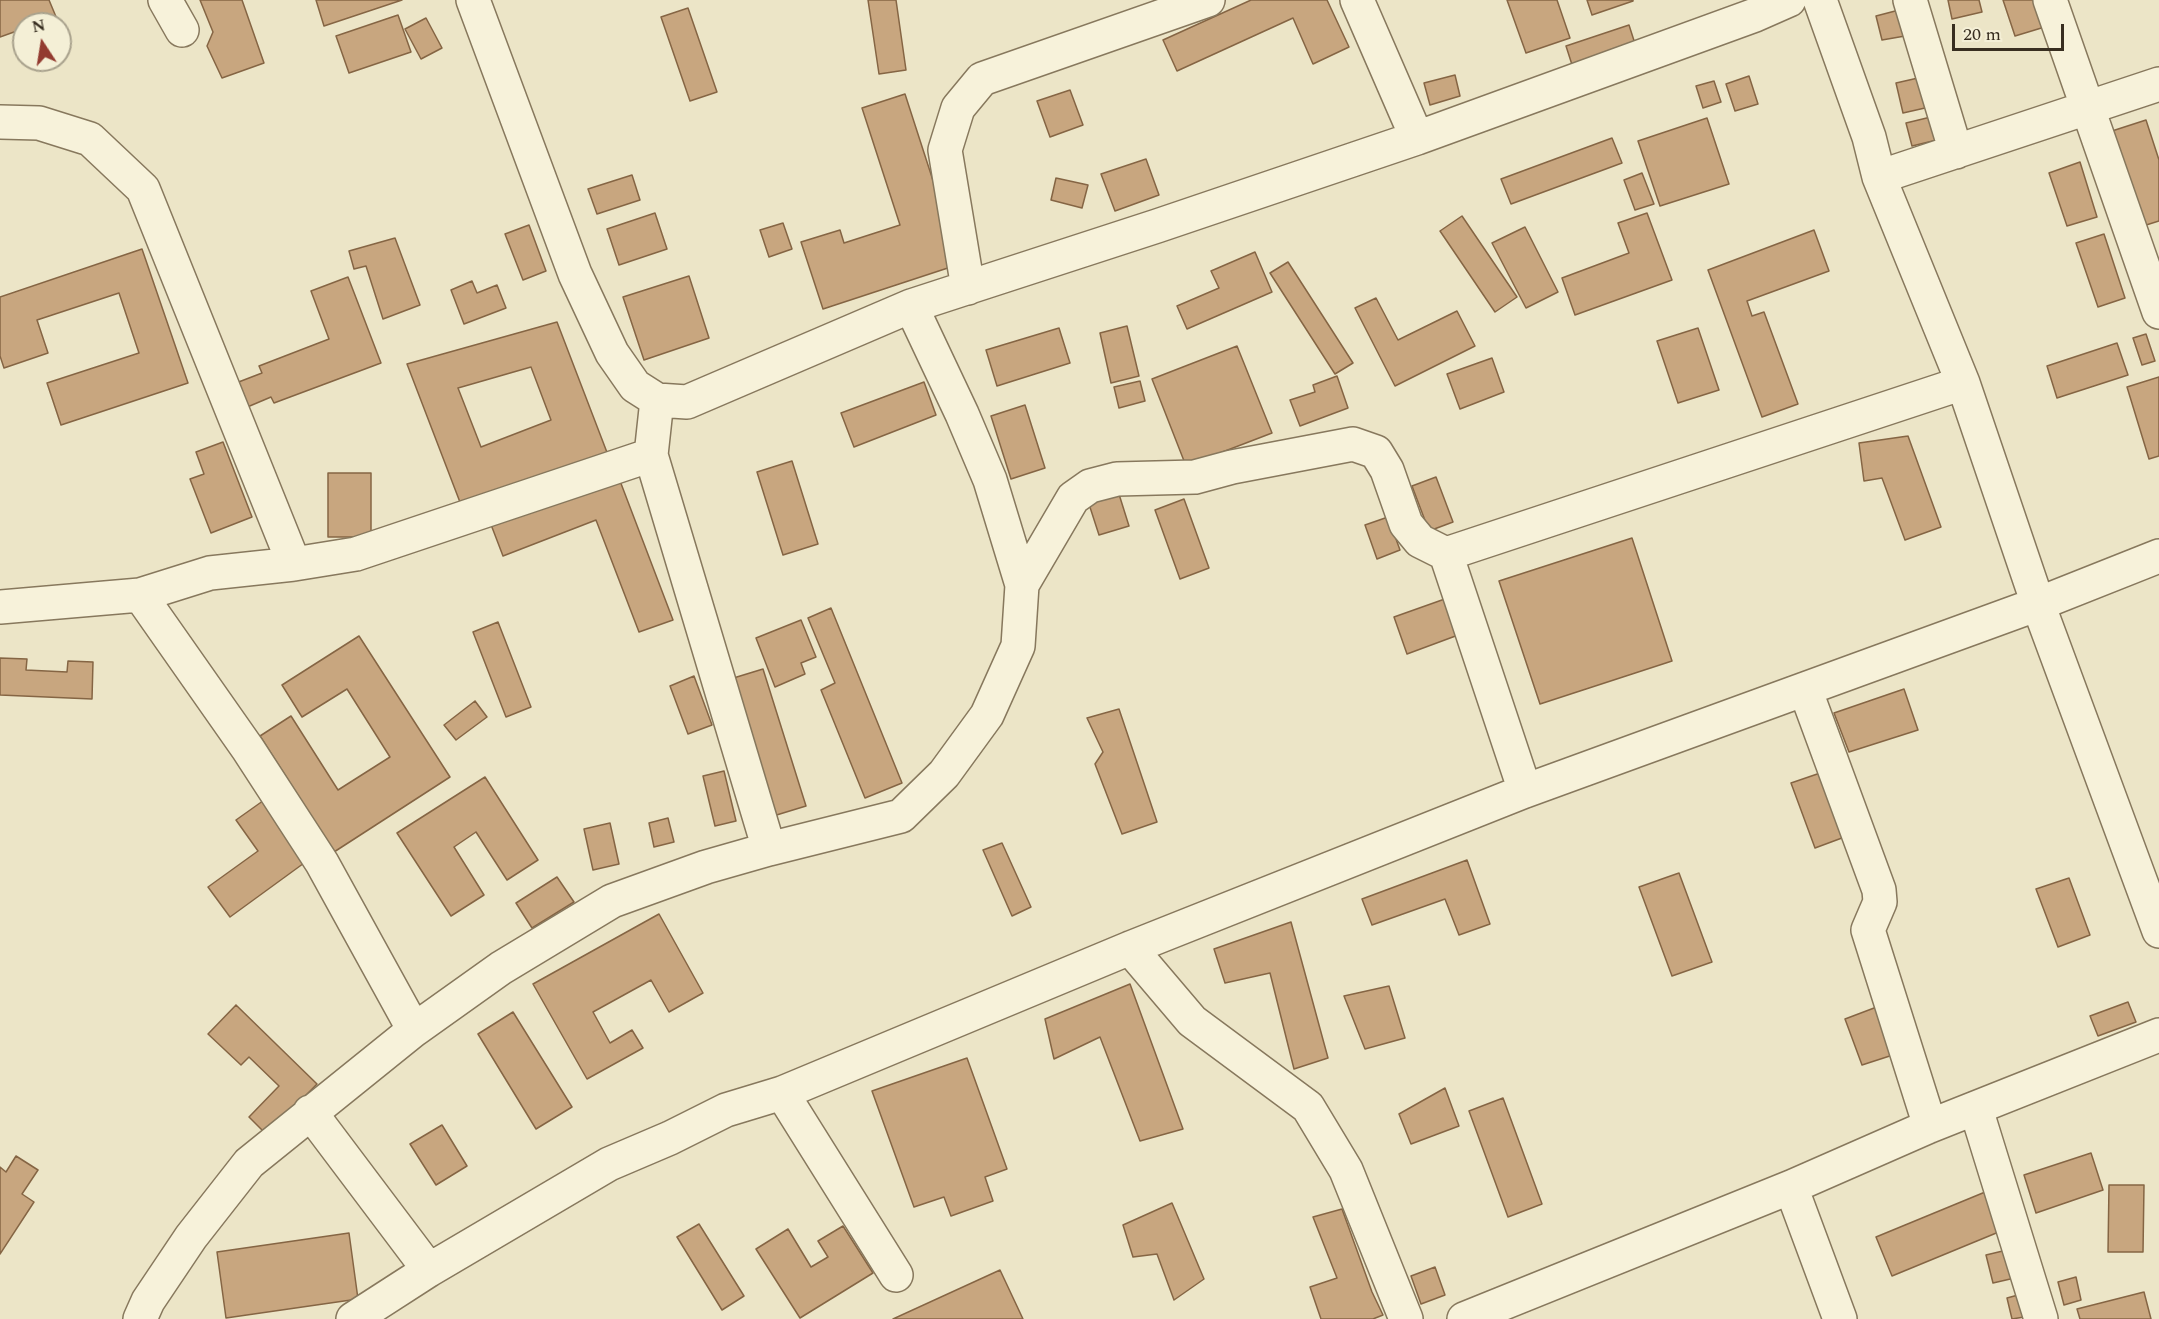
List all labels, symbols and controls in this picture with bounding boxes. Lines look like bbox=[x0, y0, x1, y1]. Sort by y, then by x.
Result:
north arrow bbox=[12, 12, 72, 72]
scale bar bbox=[1955, 12, 2068, 50]
text: N bbox=[30, 13, 48, 39]
text: 20 m bbox=[1963, 21, 2001, 48]

